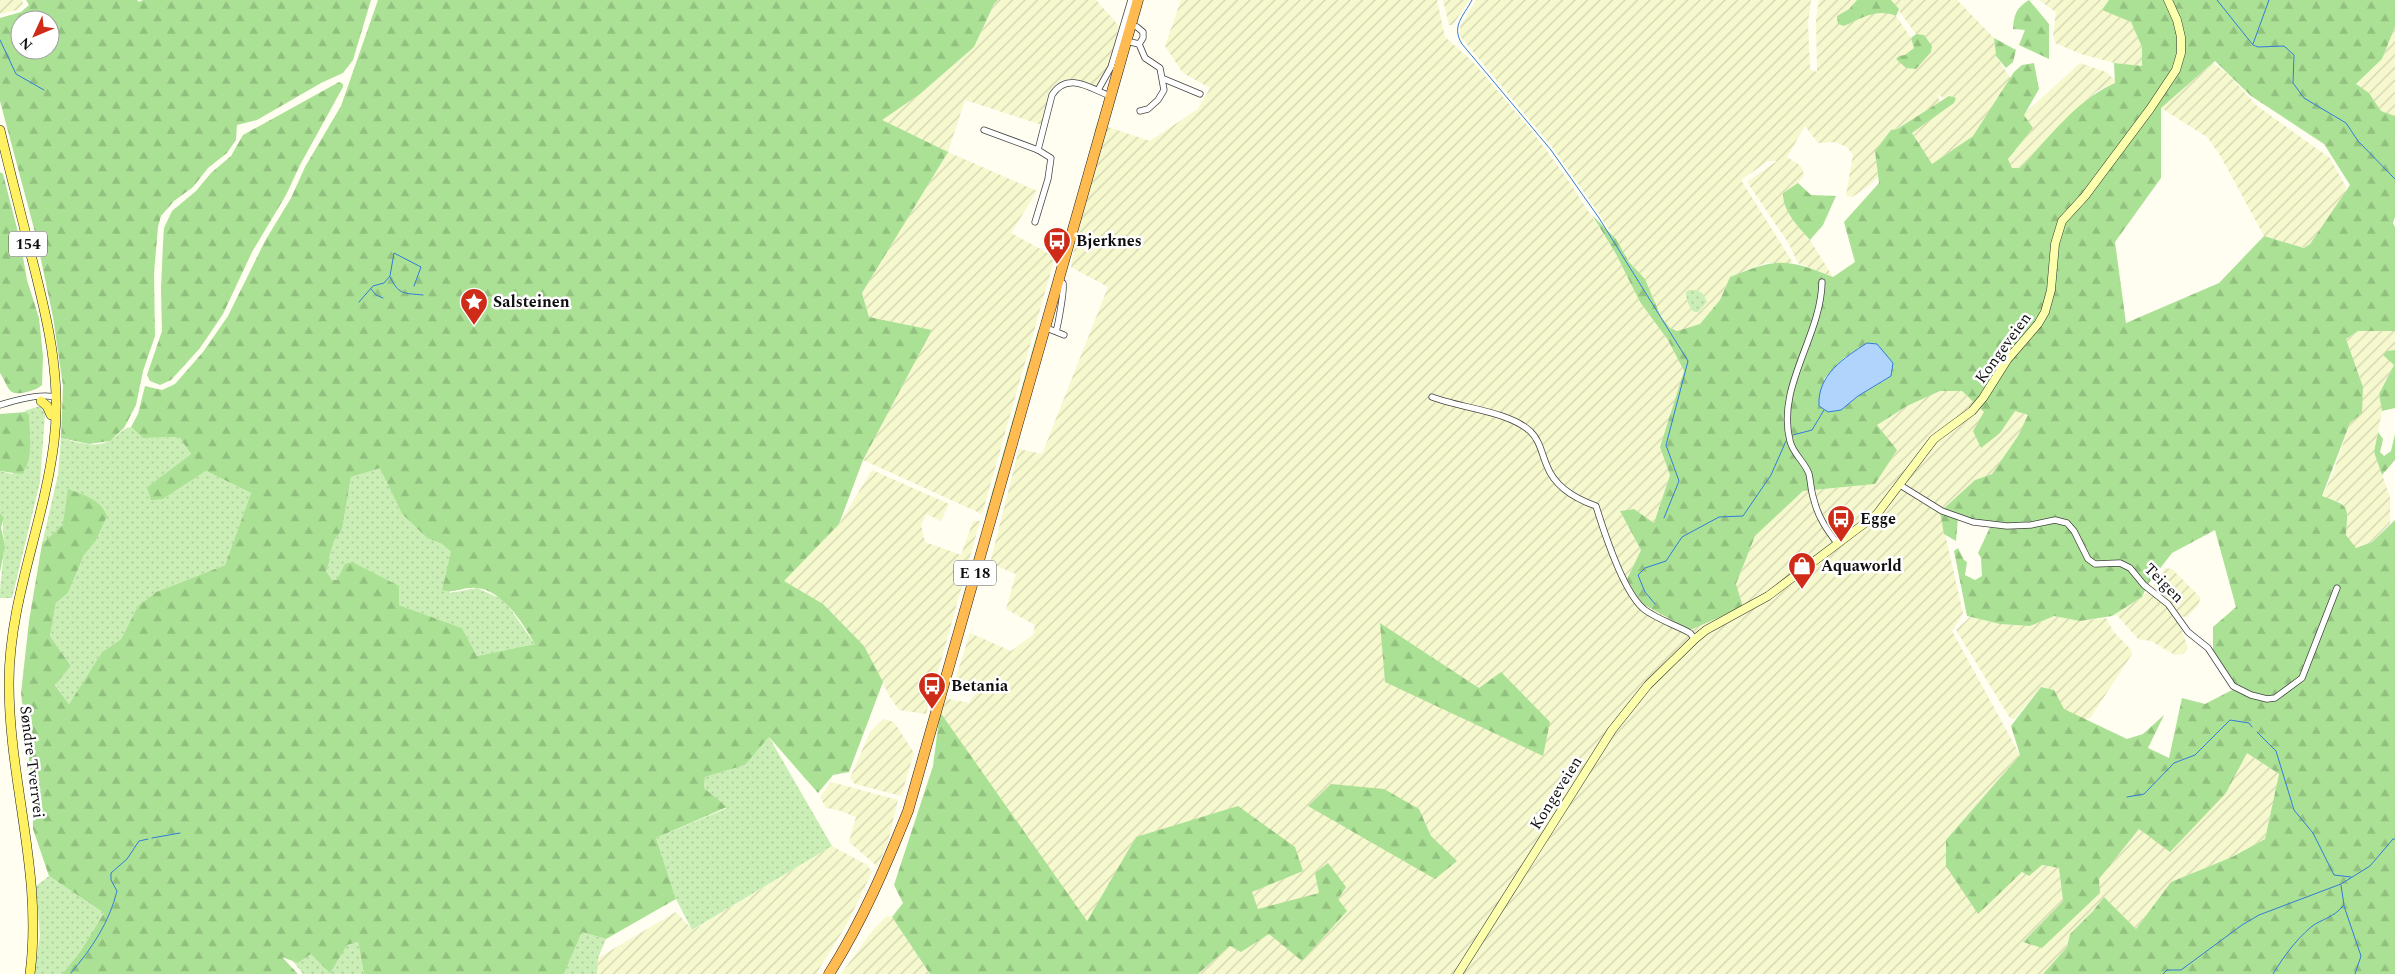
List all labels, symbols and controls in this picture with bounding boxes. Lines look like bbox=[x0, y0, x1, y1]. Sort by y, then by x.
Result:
north arrow bbox=[10, 10, 60, 60]
text: N bbox=[14, 32, 38, 55]
bus stop icon: Bjerknes bbox=[1042, 226, 1072, 265]
place label: Bjerknes bbox=[1076, 229, 1142, 253]
road number: 154 bbox=[9, 232, 47, 256]
place icon: Salsteinen bbox=[459, 287, 489, 326]
place label: Salsteinen bbox=[493, 290, 570, 314]
street label: Kongeveien bbox=[1969, 307, 2037, 389]
bus stop icon: Egge bbox=[1826, 504, 1856, 543]
place label: Egge bbox=[1860, 507, 1896, 531]
shop icon: Aquaworld bbox=[1787, 551, 1817, 590]
place label: Aquaworld bbox=[1821, 554, 1902, 578]
street label: Teigen bbox=[2138, 557, 2190, 609]
road number: E 18 bbox=[954, 560, 996, 586]
bus stop icon: Betania bbox=[917, 671, 947, 710]
place label: Betania bbox=[951, 674, 1009, 698]
street label: Søndre Tverrvei bbox=[13, 704, 51, 820]
street label: Kongeveien bbox=[1524, 751, 1588, 835]

